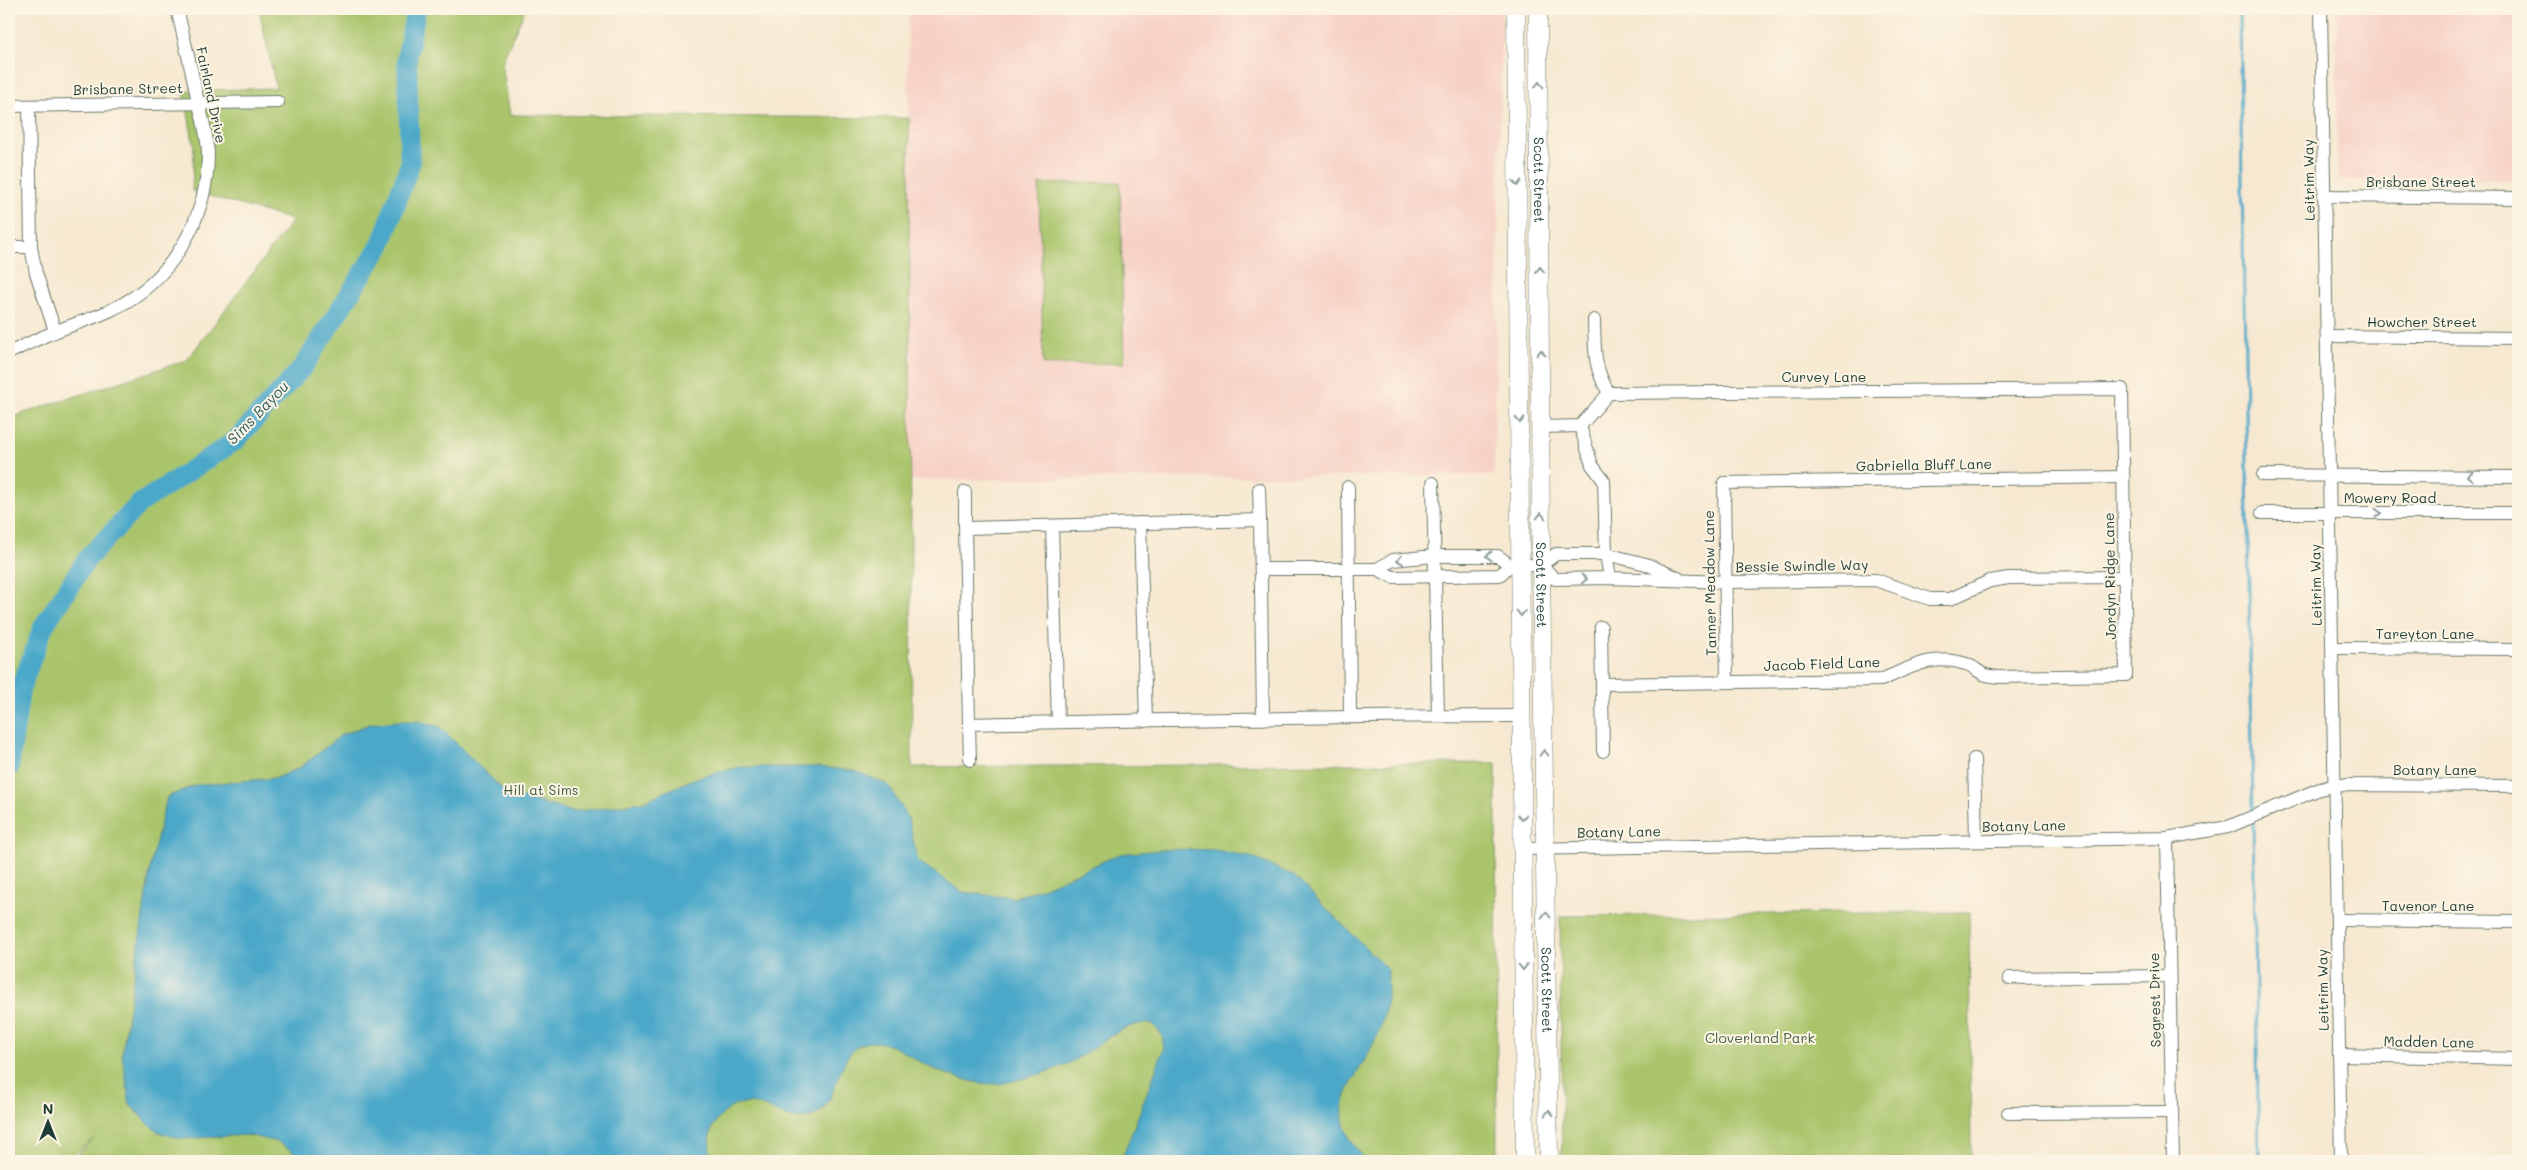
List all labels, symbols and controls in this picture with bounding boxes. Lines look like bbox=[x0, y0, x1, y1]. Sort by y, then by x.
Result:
street label: Fairland Drive bbox=[192, 45, 231, 145]
street label: Brisbane Street bbox=[73, 78, 183, 99]
one-way arrow bbox=[1533, 81, 1544, 89]
street label: Scott Street bbox=[1530, 137, 1549, 223]
street label: Leitrim Way bbox=[2298, 139, 2319, 221]
street label: Brisbane Street bbox=[2366, 172, 2476, 191]
one-way arrow bbox=[1512, 180, 1522, 187]
one-way arrow bbox=[1535, 266, 1546, 274]
street label: Howcher Street bbox=[2367, 312, 2477, 331]
one-way arrow bbox=[1536, 349, 1546, 357]
street label: Curvey Lane bbox=[1781, 367, 1867, 386]
water label: Sims Bayou bbox=[222, 376, 292, 448]
one-way arrow bbox=[1515, 416, 1525, 424]
street label: Gabriella Bluff Lane bbox=[1856, 454, 1992, 475]
one-way arrow bbox=[2465, 471, 2473, 482]
street label: Mowery Road bbox=[2344, 488, 2436, 507]
one-way arrow bbox=[2375, 508, 2383, 518]
street label: Tanner Meadow Lane bbox=[1699, 510, 1720, 656]
one-way arrow bbox=[1536, 512, 1546, 520]
street label: Jordyn Ridge Lane bbox=[2099, 512, 2120, 640]
street label: Scott Street bbox=[1532, 542, 1552, 628]
street label: Leitrim Way bbox=[2305, 544, 2326, 626]
one-way arrow bbox=[1485, 551, 1492, 561]
one-way arrow bbox=[1395, 554, 1404, 564]
street label: Bessie Swindle Way bbox=[1735, 555, 1869, 576]
one-way arrow bbox=[1580, 573, 1588, 584]
one-way arrow bbox=[1516, 610, 1526, 618]
street label: Tareyton Lane bbox=[2376, 624, 2474, 643]
street label: Jacob Field Lane bbox=[1763, 652, 1881, 675]
one-way arrow bbox=[1539, 748, 1549, 756]
street label: Botany Lane bbox=[2393, 760, 2477, 779]
park label: Hill at Sims bbox=[503, 780, 579, 799]
one-way arrow bbox=[1517, 814, 1527, 822]
street label: Botany Lane bbox=[1982, 815, 2066, 836]
street label: Botany Lane bbox=[1577, 821, 1661, 842]
street label: Tavenor Lane bbox=[2382, 896, 2474, 915]
one-way arrow bbox=[1541, 911, 1551, 918]
street label: Scott Street bbox=[1537, 947, 1557, 1033]
street label: Leitrim Way bbox=[2312, 949, 2333, 1031]
street label: Segrest Drive bbox=[2144, 952, 2165, 1048]
one-way arrow bbox=[1518, 964, 1528, 972]
park label: Cloverland Park bbox=[1705, 1028, 1815, 1047]
street label: Madden Lane bbox=[2383, 1031, 2475, 1052]
north arrow bbox=[22, 1098, 72, 1148]
text: N bbox=[43, 1099, 53, 1118]
one-way arrow bbox=[1544, 1108, 1554, 1116]

